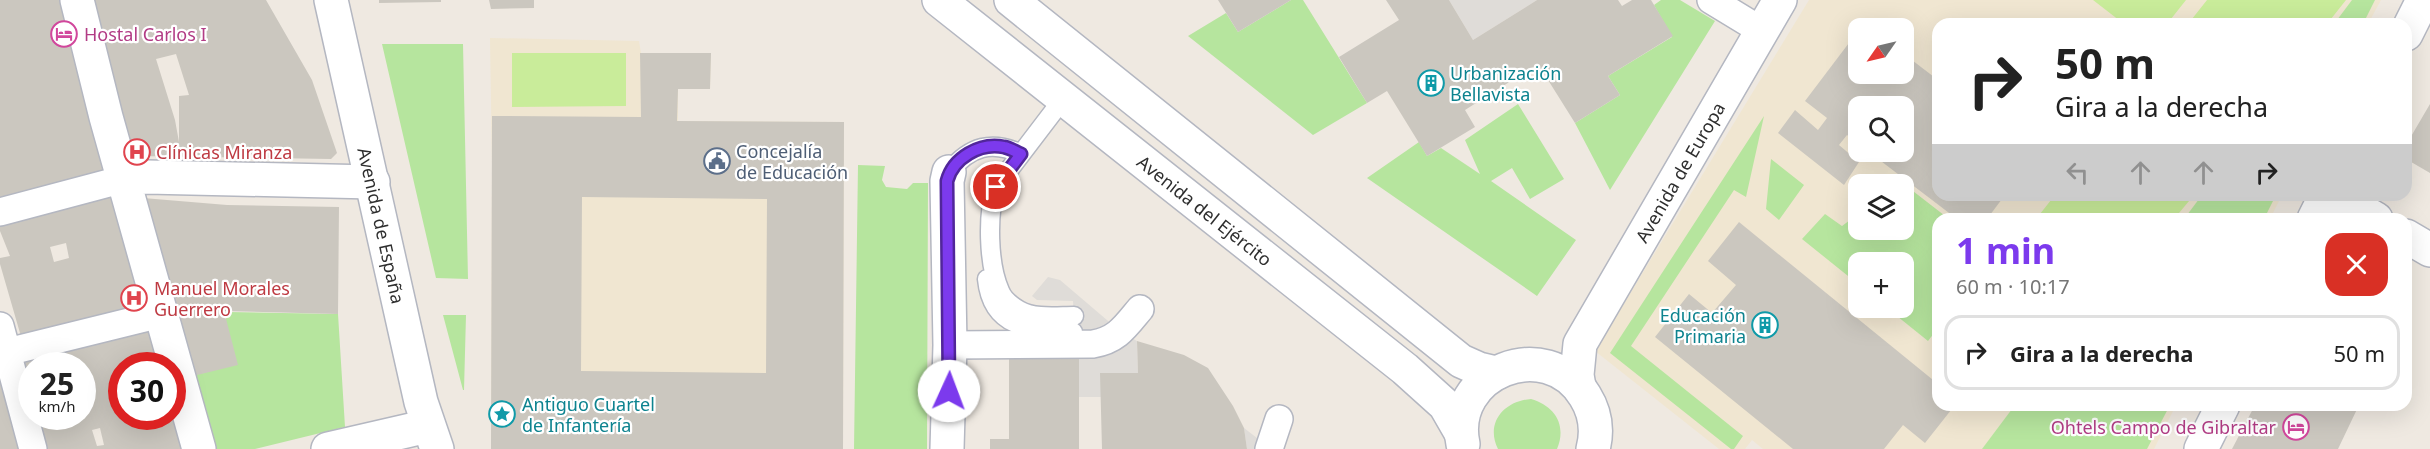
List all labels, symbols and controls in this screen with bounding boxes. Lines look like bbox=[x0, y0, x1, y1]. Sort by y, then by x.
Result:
north arrow bbox=[1848, 18, 1914, 84]
map controls bbox=[1848, 18, 1914, 318]
hotel icon: Hostal Carlos I bbox=[49, 19, 79, 49]
place label: Hostal Carlos I bbox=[84, 22, 207, 46]
text: 50 m bbox=[2055, 34, 2155, 91]
icon: right bbox=[1956, 42, 2034, 120]
place label: Urbanización Bellavista bbox=[1450, 61, 1561, 106]
building icon: Urbanización Bellavista bbox=[1416, 68, 1446, 98]
text: Gira a la derecha bbox=[2055, 88, 2268, 125]
button: search bbox=[1848, 96, 1914, 162]
street label: Avenida de Europa bbox=[1630, 98, 1730, 247]
hospital icon: Clínicas Miranza bbox=[122, 137, 152, 167]
place label: Concejalía de Educación bbox=[736, 139, 848, 184]
place label: Clínicas Miranza bbox=[156, 140, 292, 164]
street label: Avenida de España bbox=[352, 145, 411, 306]
public building icon: Concejalía de Educación bbox=[702, 146, 732, 176]
street label: Avenida del Ejército bbox=[1132, 150, 1277, 271]
icon: left bbox=[2061, 156, 2094, 189]
icon: ahead bbox=[2124, 156, 2157, 189]
icon: ahead bbox=[2187, 156, 2220, 189]
icon: right bbox=[2250, 156, 2283, 189]
pin bbox=[970, 161, 1021, 212]
icon: arrive bbox=[979, 170, 1012, 203]
button: layers bbox=[1848, 174, 1914, 240]
text: 1 min bbox=[1956, 226, 2055, 275]
button: close bbox=[2325, 233, 2388, 296]
button: + bbox=[1848, 252, 1914, 318]
text: 60 m · 10:17 bbox=[1956, 273, 2070, 300]
place label: Manuel Morales Guerrero bbox=[154, 276, 290, 321]
hospital icon: Manuel Morales Guerrero bbox=[119, 283, 149, 313]
place label: Educación Primaria bbox=[1660, 303, 1746, 348]
building icon: Educación Primaria bbox=[1750, 310, 1780, 340]
icon: right bbox=[1959, 336, 1992, 369]
text: Gira a la derecha bbox=[2010, 338, 2194, 368]
text: 50 m bbox=[2334, 338, 2385, 368]
speed limit sign: 30 bbox=[108, 352, 186, 430]
position arrow bbox=[917, 359, 981, 423]
text: 25 bbox=[40, 363, 74, 404]
place label: Antiguo Cuartel de Infantería bbox=[522, 392, 655, 437]
text: km/h bbox=[39, 396, 75, 416]
place icon: Antiguo Cuartel de Infantería bbox=[487, 399, 517, 429]
hotel icon: Ohtels Campo de Gibraltar bbox=[2281, 412, 2311, 442]
place label: Ohtels Campo de Gibraltar bbox=[2051, 415, 2277, 439]

